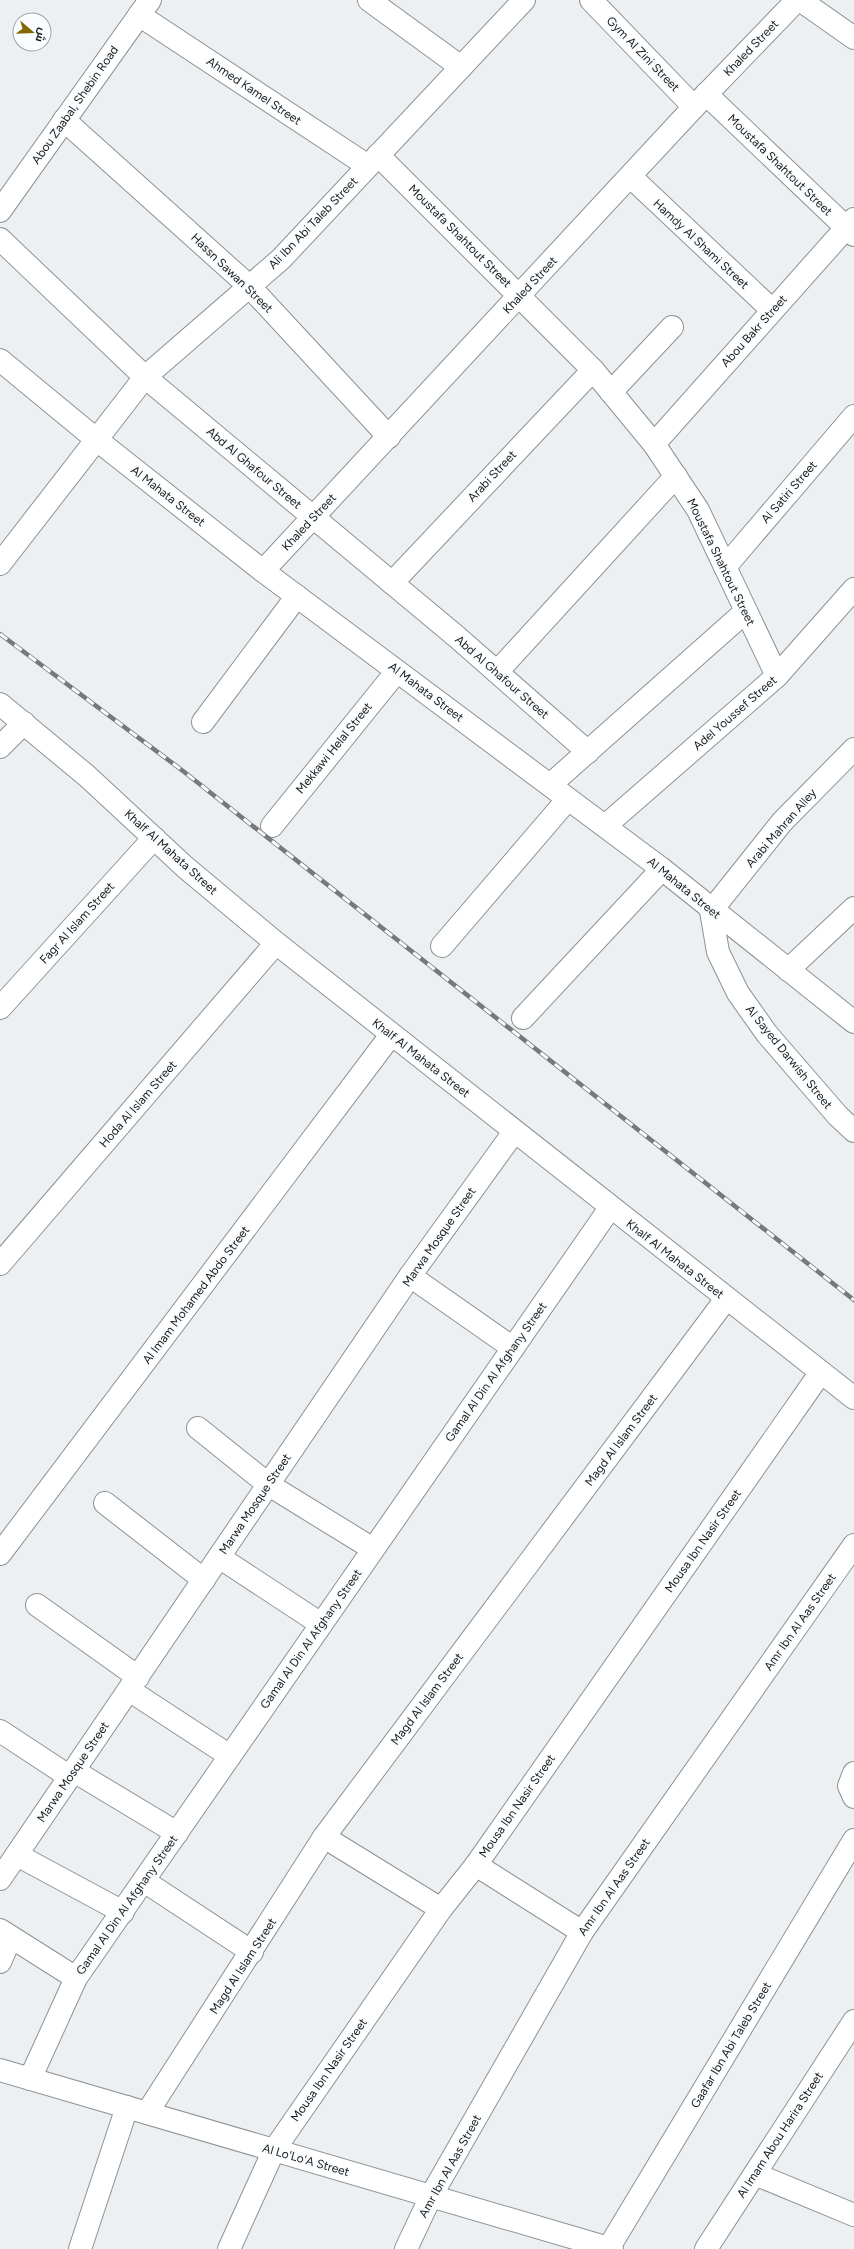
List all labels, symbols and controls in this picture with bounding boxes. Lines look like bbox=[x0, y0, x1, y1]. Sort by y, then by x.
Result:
north arrow bbox=[12, 12, 52, 52]
street label: Gym Al Zini Street bbox=[604, 14, 683, 95]
street label: Khaled Street bbox=[721, 17, 782, 79]
text: ش bbox=[33, 26, 49, 44]
street label: Abou Zaabal, Shebin Road bbox=[29, 43, 121, 167]
street label: Ahmed Kamel Street bbox=[204, 54, 304, 128]
street label: Moustafa Shahtout Street bbox=[725, 111, 835, 219]
street label: Ali Ibn Abi Taleb Street bbox=[266, 174, 361, 272]
street label: Moustafa Shahtout Street bbox=[406, 182, 515, 291]
street label: Hamdy Al Shami Street bbox=[650, 196, 752, 292]
street label: Hassn Sawan Street bbox=[188, 230, 276, 316]
street label: Khaled Street bbox=[500, 253, 560, 316]
street label: Abou Bakr Street bbox=[718, 292, 790, 370]
street label: Abd Al Ghafour Street bbox=[204, 424, 305, 512]
street label: Arabi Street bbox=[465, 447, 519, 504]
street label: Al Satiri Street bbox=[758, 458, 820, 526]
street label: Al Mahata Street bbox=[128, 463, 208, 530]
street label: Khaled Street bbox=[279, 490, 339, 553]
street label: Moustafa Shahtout Street bbox=[684, 496, 758, 628]
street label: Abd Al Ghafour Street bbox=[452, 633, 552, 722]
street label: Al Mahata Street bbox=[386, 659, 467, 725]
street label: Adel Youssef Street bbox=[690, 673, 780, 753]
street label: Mekkawi Helal Street bbox=[293, 699, 375, 796]
street label: Arabi Mahran Alley bbox=[743, 785, 820, 870]
street label: Khalf Al Mahata Street bbox=[122, 807, 221, 898]
street label: Al Mahata Street bbox=[645, 854, 724, 922]
street label: Fagr Al Islam Street bbox=[37, 879, 118, 967]
street label: Al Sayed Darwish Street bbox=[743, 1002, 835, 1112]
street label: Khalf Al Mahata Street bbox=[369, 1015, 473, 1101]
street label: Hoda Al Islam Street bbox=[97, 1057, 180, 1150]
street label: Marwa Mosque Street bbox=[399, 1184, 479, 1289]
street label: Khalf Al Mahata Street bbox=[623, 1216, 727, 1302]
street label: Al Imam Mohamed Abdo Street bbox=[140, 1223, 253, 1367]
street label: Gamal Al Din Al Afghany Street bbox=[442, 1299, 550, 1444]
street label: Magd Al Islam Street bbox=[582, 1391, 660, 1489]
street label: Marwa Mosque Street bbox=[216, 1451, 294, 1557]
street label: Mousa Ibn Nasir Street bbox=[662, 1486, 744, 1595]
street label: Gamal Al Din Al Afghany Street bbox=[257, 1566, 365, 1711]
street label: Amr Ibn Al Aas Street bbox=[761, 1570, 839, 1673]
street label: Magd Al Islam Street bbox=[388, 1650, 466, 1748]
street label: Marwa Mosque Street bbox=[34, 1719, 112, 1825]
street label: Mousa Ibn Nasir Street bbox=[476, 1751, 558, 1860]
street label: Gamal Al Din Al Afghany Street bbox=[73, 1832, 181, 1977]
street label: Amr Ibn Al Aas Street bbox=[575, 1835, 653, 1938]
street label: Magd Al Islam Street bbox=[207, 1915, 279, 2017]
street label: Gaafar Ibn Abi Taleb Street bbox=[688, 1979, 774, 2111]
street label: Mousa Ibn Nasir Street bbox=[288, 2015, 370, 2124]
street label: Al Imam Abou Harira Street bbox=[734, 2069, 826, 2200]
street label: Amr Ibn Al Aas Street bbox=[416, 2112, 484, 2220]
street label: Al Lo'Lo'A Street bbox=[261, 2141, 351, 2179]

